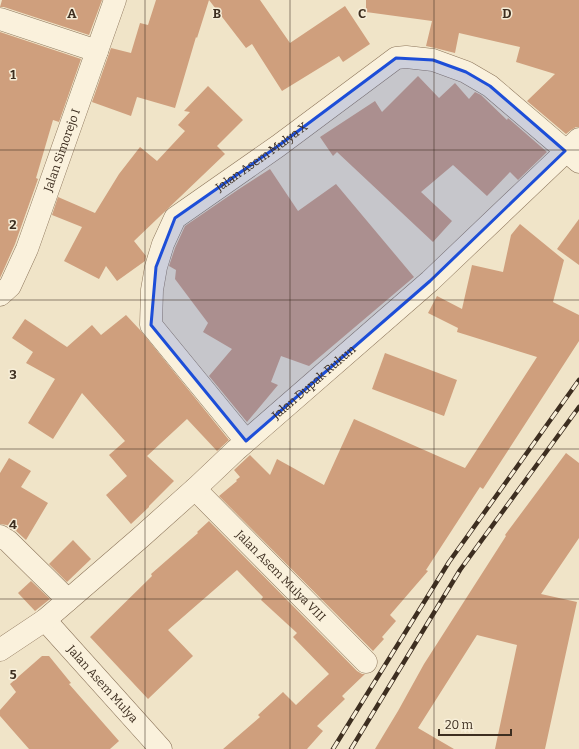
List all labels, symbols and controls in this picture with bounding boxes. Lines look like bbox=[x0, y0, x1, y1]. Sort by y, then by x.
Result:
text: A bbox=[67, 6, 77, 21]
text: B bbox=[213, 6, 221, 21]
text: C bbox=[358, 6, 366, 21]
text: D bbox=[502, 6, 512, 21]
text: 1 bbox=[10, 67, 16, 82]
street label: Jalan Simorejo I bbox=[40, 107, 83, 195]
street label: Jalan Asem Mulya X bbox=[212, 119, 311, 195]
text: 2 bbox=[9, 217, 17, 232]
street label: Jalan Dupak Rukun bbox=[268, 342, 359, 423]
text: 3 bbox=[9, 367, 17, 382]
text: 4 bbox=[9, 517, 17, 532]
street label: Jalan Asem Mulya VIII bbox=[232, 527, 329, 624]
street label: Jalan Asem Mulya bbox=[64, 642, 141, 726]
text: 5 bbox=[9, 667, 17, 682]
scale bar bbox=[439, 711, 511, 737]
text: 20 m bbox=[445, 718, 474, 732]

